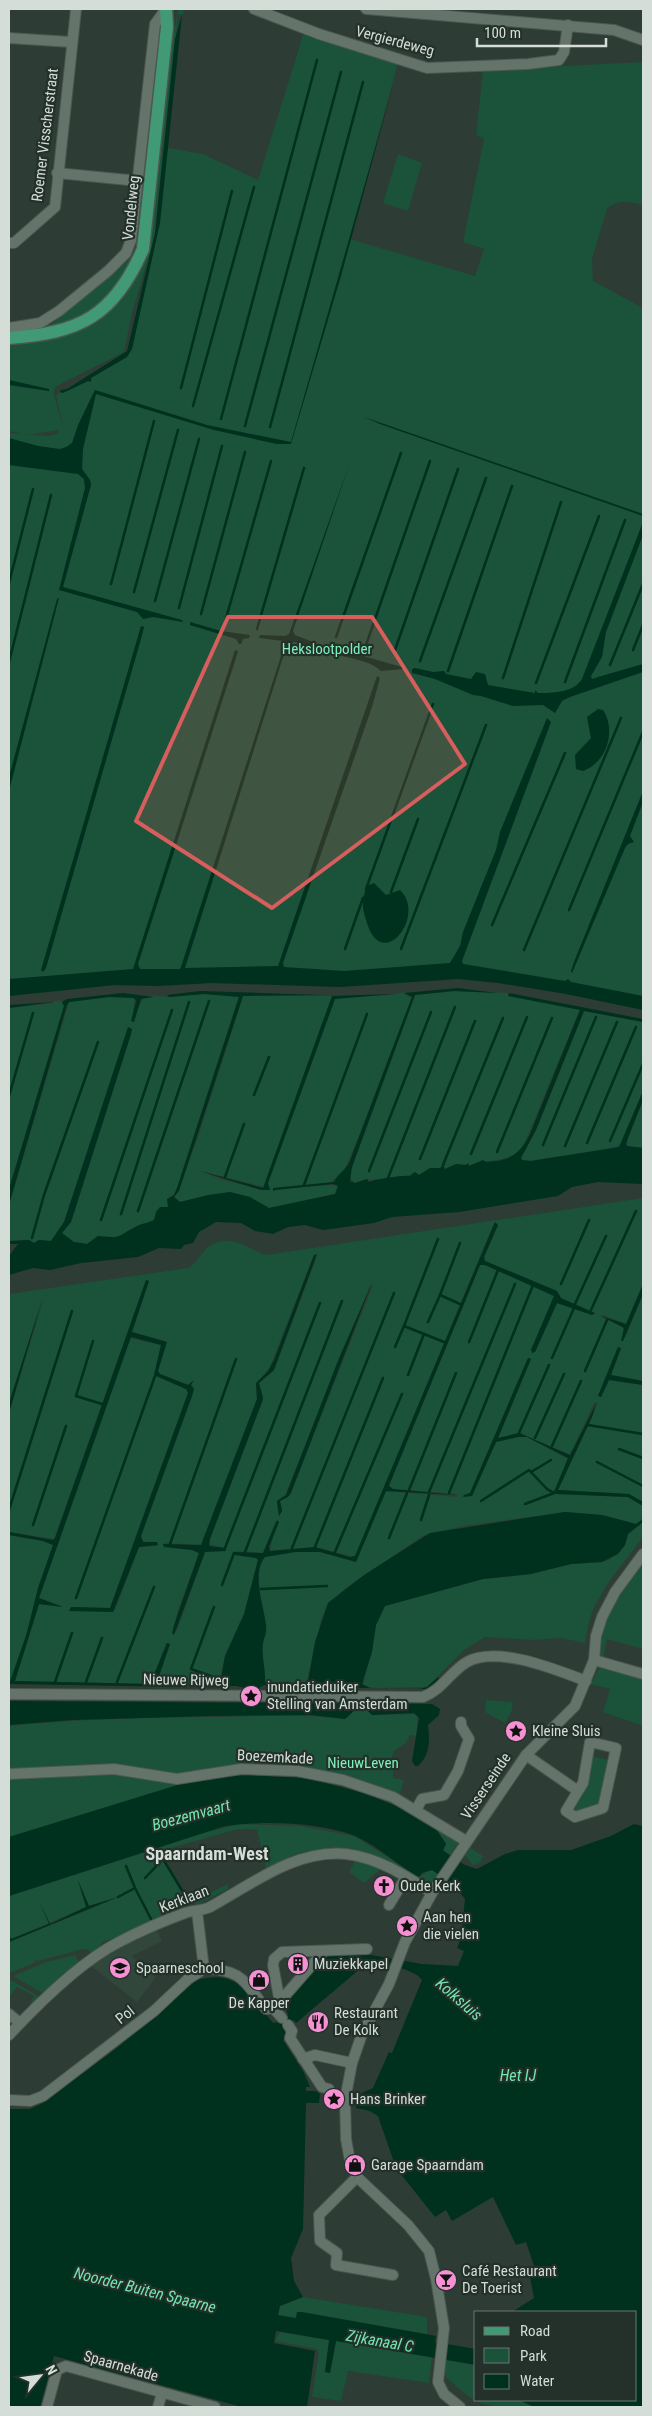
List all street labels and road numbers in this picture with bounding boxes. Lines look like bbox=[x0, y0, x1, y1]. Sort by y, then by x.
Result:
street label: Vergierdeweg bbox=[354, 22, 436, 60]
street label: Roemer Visscherstraat bbox=[28, 67, 62, 203]
street label: Vondelweg bbox=[119, 175, 143, 241]
street label: Nieuwe Rijweg bbox=[143, 1670, 229, 1690]
street label: Boezemkade bbox=[237, 1746, 313, 1768]
street label: Visserseinde bbox=[457, 1749, 515, 1823]
street label: Kerklaan bbox=[157, 1881, 211, 1917]
street label: Pol bbox=[112, 2002, 138, 2028]
street label: Spaarnekade bbox=[82, 2347, 160, 2385]

